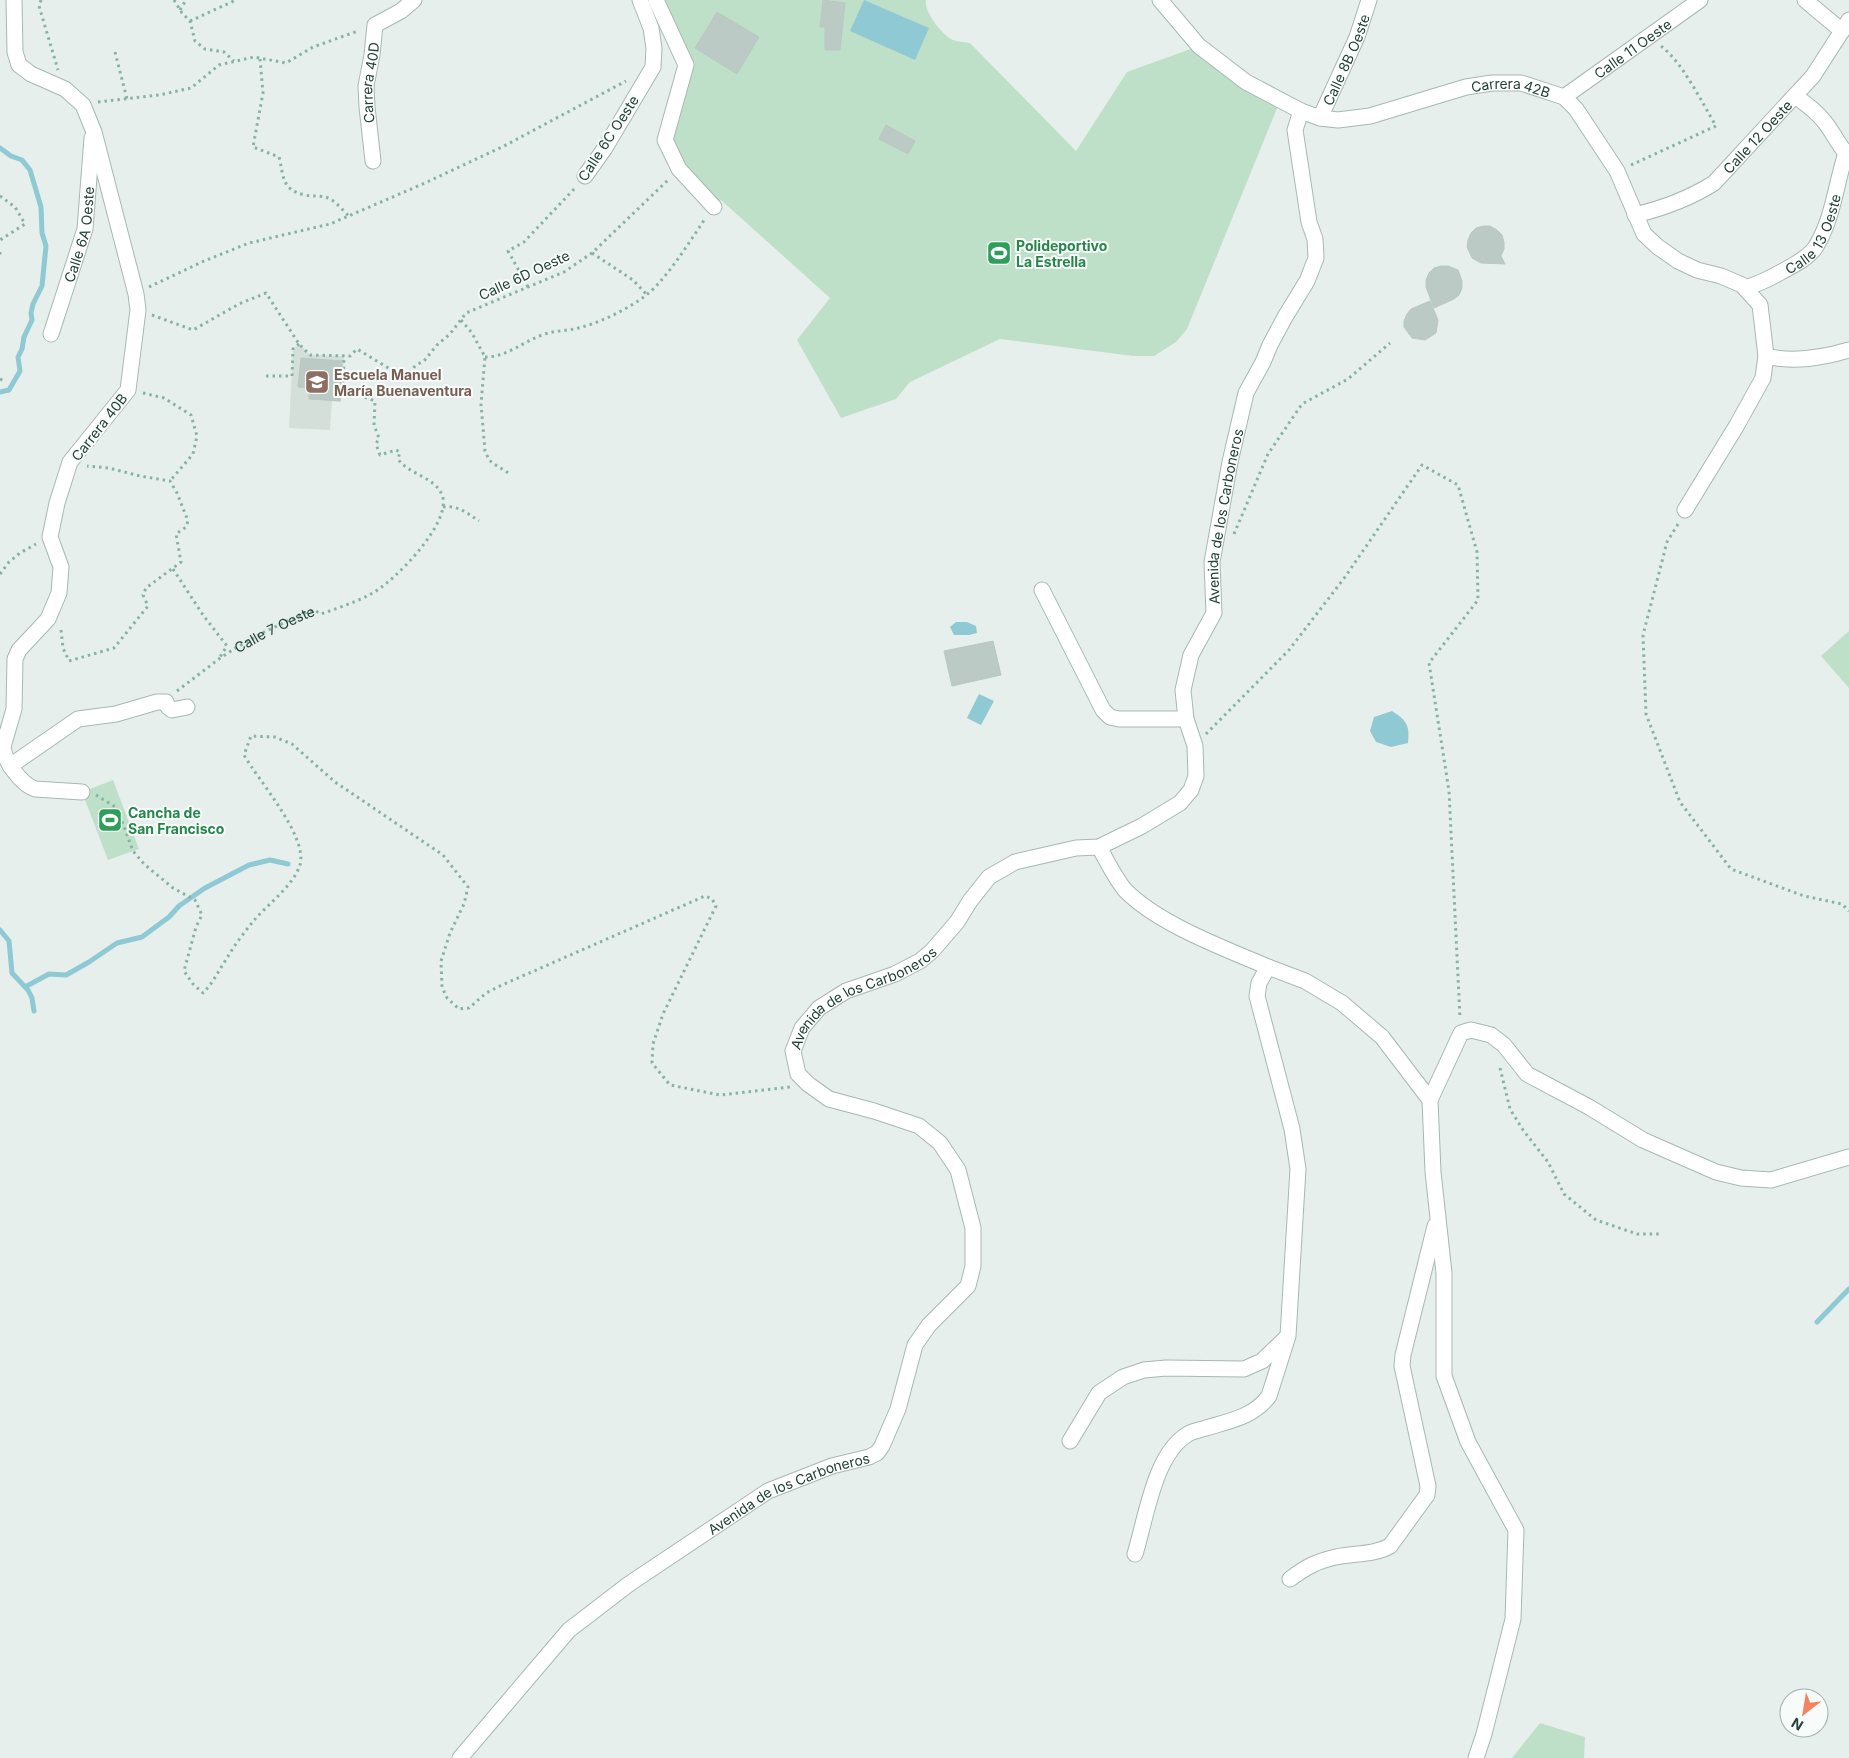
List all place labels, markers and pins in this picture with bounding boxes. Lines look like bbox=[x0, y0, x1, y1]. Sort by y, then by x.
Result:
place label: Polideportivo La Estrella bbox=[1016, 237, 1108, 270]
sports icon: Polideportivo La Estrella bbox=[986, 240, 1012, 266]
place label: Escuela Manuel María Buenaventura bbox=[334, 366, 472, 399]
school or university icon: Escuela Manuel María Buenaventura bbox=[304, 369, 330, 395]
place label: Cancha de San Francisco bbox=[128, 804, 225, 837]
sports icon: Cancha de San Francisco bbox=[97, 807, 123, 833]

